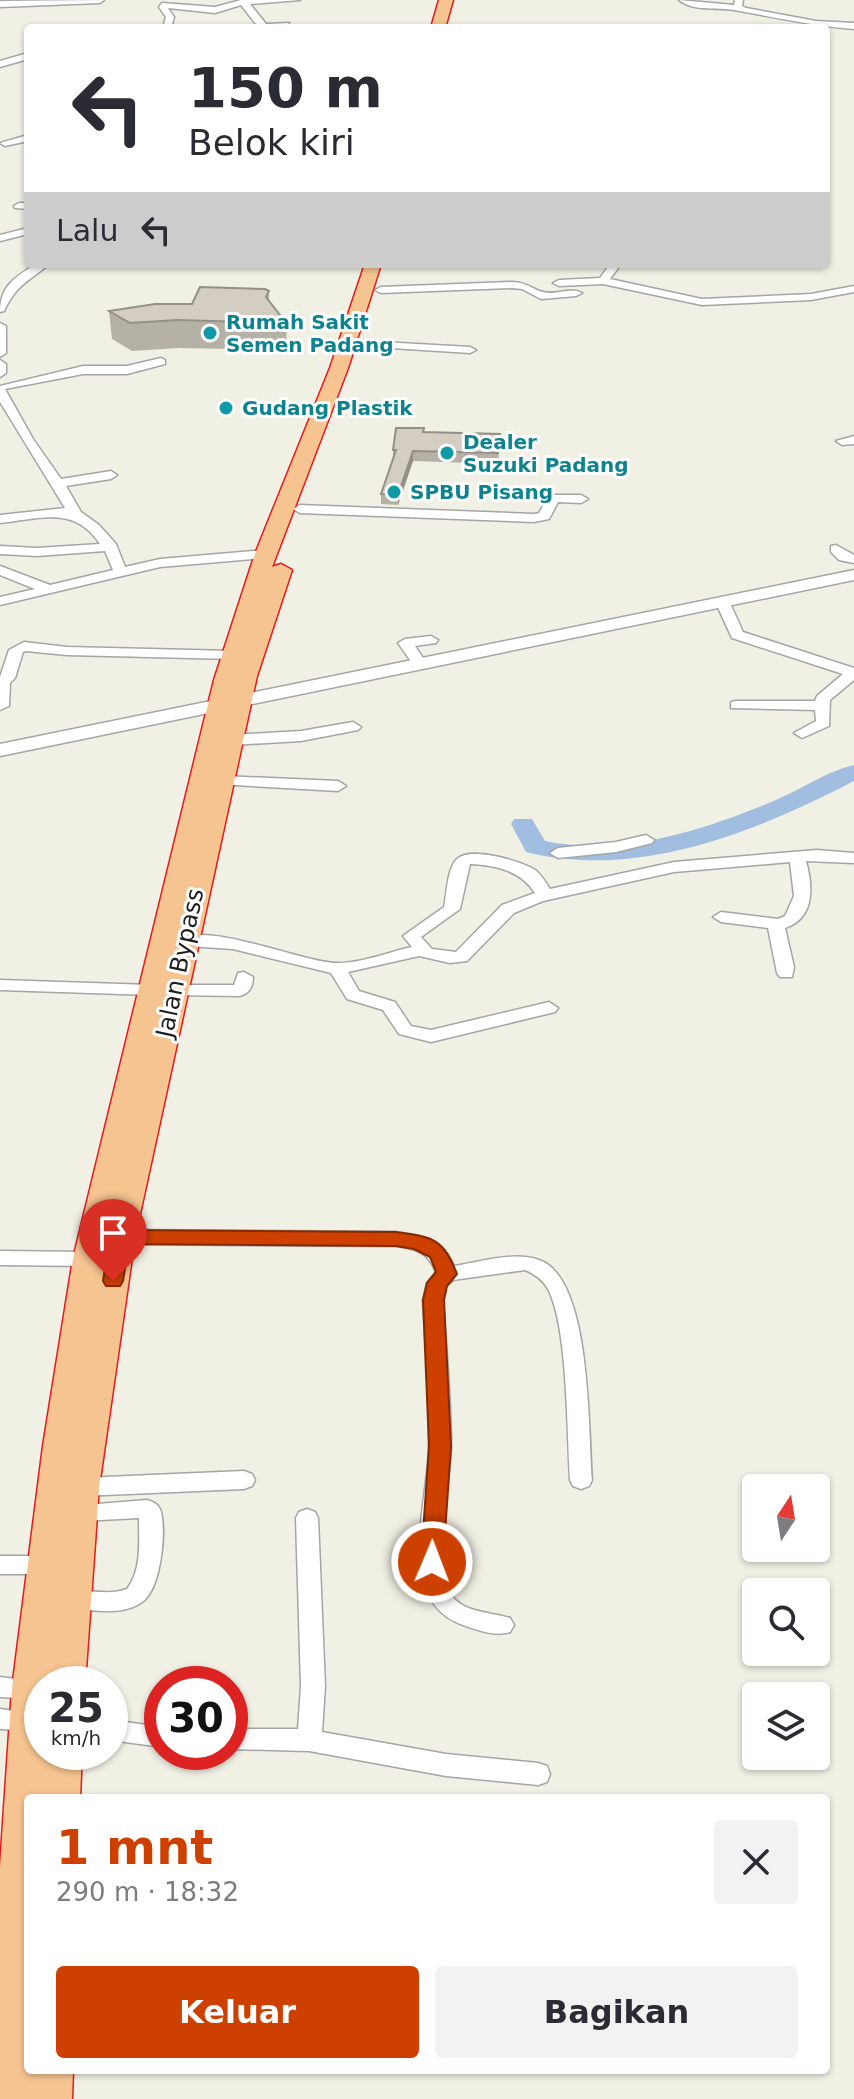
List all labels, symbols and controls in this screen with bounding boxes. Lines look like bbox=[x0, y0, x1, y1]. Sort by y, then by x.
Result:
text: 150 m bbox=[188, 55, 383, 120]
icon: left bbox=[56, 56, 160, 160]
text: Belok kiri bbox=[188, 122, 355, 163]
icon: left bbox=[134, 208, 178, 252]
text: Lalu bbox=[56, 213, 118, 248]
place label: Rumah Sakit Semen Padang bbox=[226, 310, 394, 357]
marker: Rumah Sakit Semen Padang bbox=[201, 324, 219, 342]
place label: Gudang Plastik bbox=[242, 396, 413, 420]
marker: Gudang Plastik bbox=[217, 399, 235, 417]
place label: Dealer Suzuki Padang bbox=[463, 430, 629, 477]
marker: Dealer Suzuki Padang bbox=[438, 444, 456, 462]
place label: SPBU Pisang bbox=[410, 480, 553, 504]
marker: SPBU Pisang bbox=[385, 483, 403, 501]
street label: Jalan Bypass bbox=[150, 886, 209, 1042]
pin bbox=[79, 1199, 147, 1281]
icon: arrive bbox=[91, 1211, 135, 1255]
north arrow bbox=[742, 1474, 830, 1562]
map controls bbox=[742, 1474, 830, 1770]
position arrow bbox=[390, 1520, 474, 1604]
button: search bbox=[742, 1578, 830, 1666]
speed limit sign: 30 bbox=[144, 1666, 248, 1770]
button: layers bbox=[742, 1682, 830, 1770]
text: 25 bbox=[48, 1685, 104, 1731]
text: km/h bbox=[51, 1726, 101, 1750]
text: 1 mnt bbox=[56, 1819, 213, 1875]
button: close bbox=[714, 1820, 798, 1904]
text: 290 m · 18:32 bbox=[56, 1877, 239, 1907]
button: Keluar bbox=[56, 1966, 419, 2058]
button: Bagikan bbox=[435, 1966, 798, 2058]

